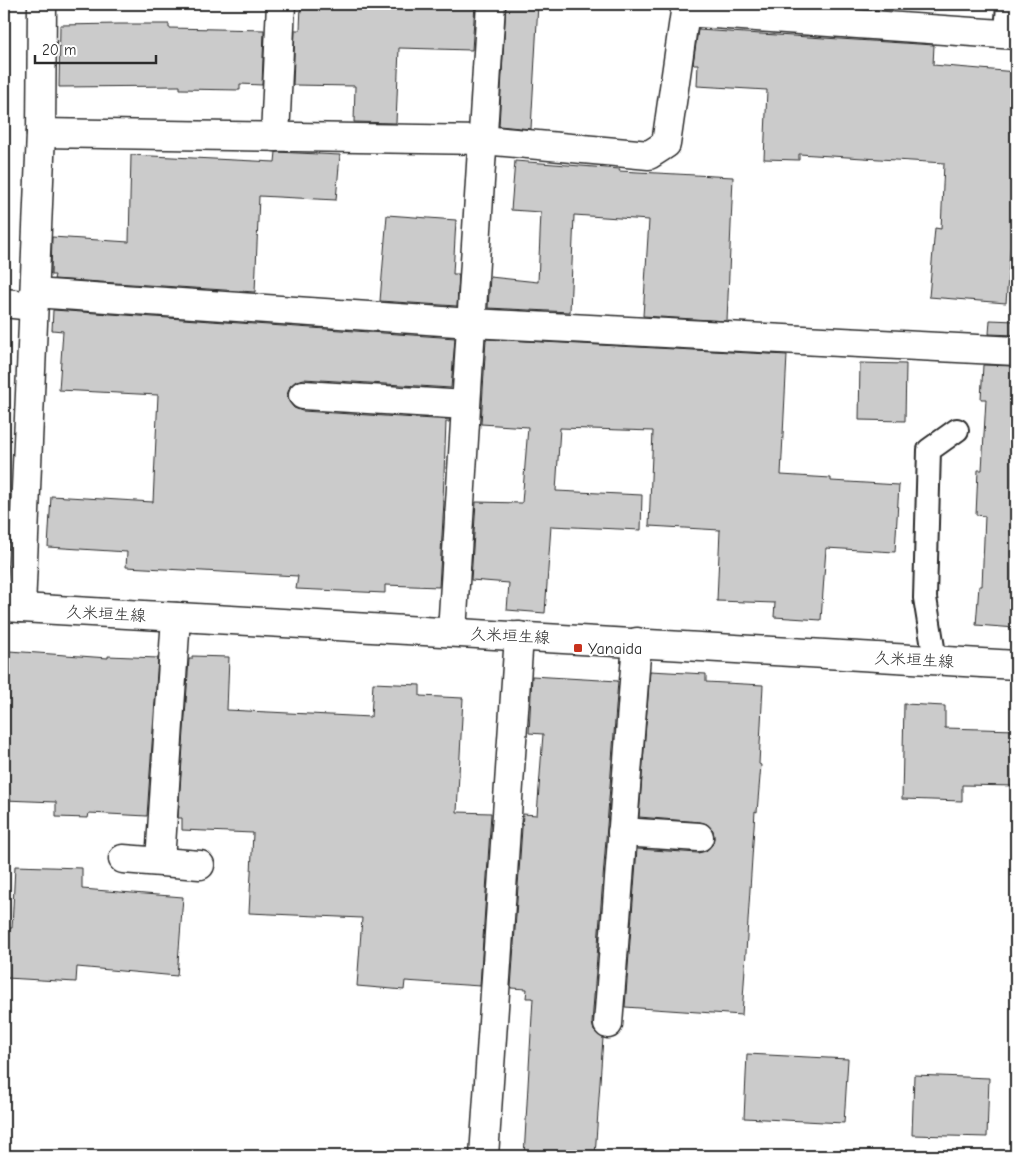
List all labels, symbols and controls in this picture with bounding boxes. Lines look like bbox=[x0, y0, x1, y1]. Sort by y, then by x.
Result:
scale bar bbox=[35, 32, 156, 64]
text: 20 m bbox=[42, 41, 76, 59]
street label: 久米垣生線 bbox=[66, 603, 146, 625]
street label: 久米垣生線 bbox=[470, 625, 550, 647]
place label: Yanaida bbox=[588, 640, 642, 658]
marker: Yanaida bbox=[572, 642, 584, 654]
street label: 久米垣生線 bbox=[874, 649, 954, 671]

